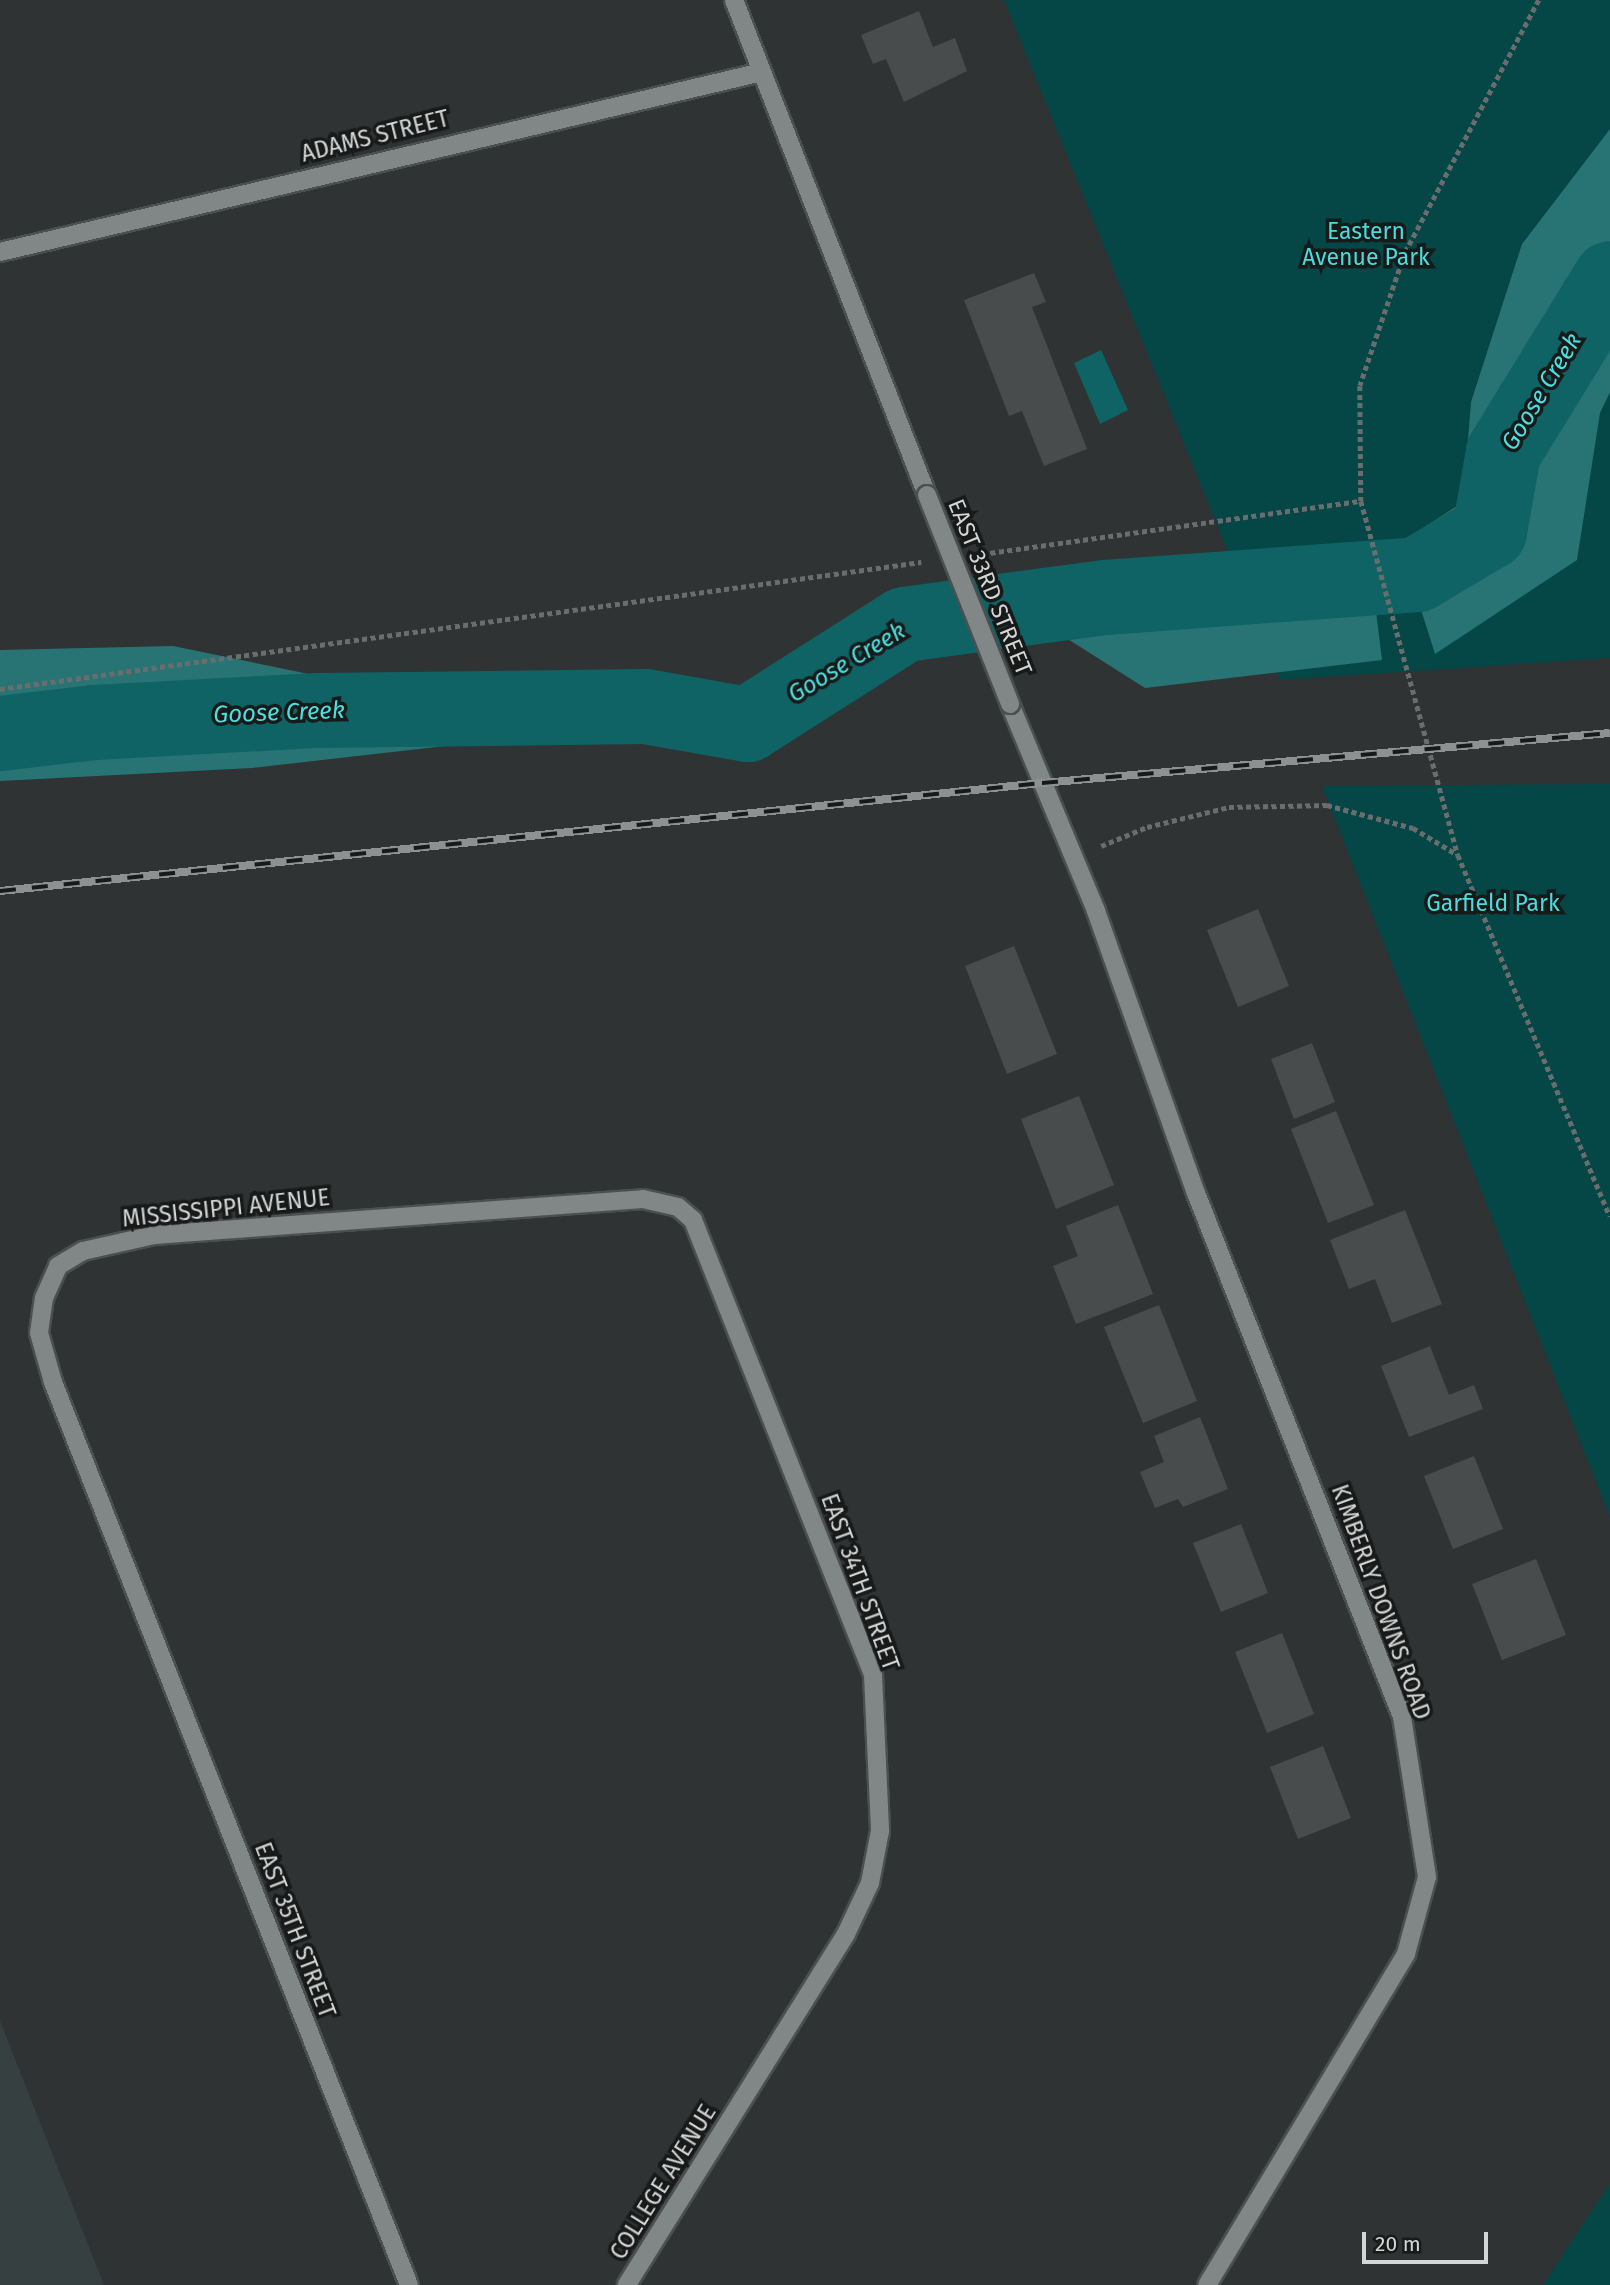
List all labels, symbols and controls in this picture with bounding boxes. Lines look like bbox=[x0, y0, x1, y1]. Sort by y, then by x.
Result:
street label: ADAMS STREET bbox=[298, 104, 452, 168]
park label: Eastern Avenue Park bbox=[1302, 217, 1430, 271]
water label: Goose Creek bbox=[1496, 328, 1588, 456]
street label: EAST 33RD STREET bbox=[942, 495, 1038, 679]
water label: Goose Creek bbox=[783, 617, 911, 709]
water label: Goose Creek bbox=[213, 696, 345, 730]
park label: Garfield Park bbox=[1426, 889, 1560, 917]
street label: MISSISSIPPI AVENUE bbox=[121, 1183, 331, 1233]
street label: KIMBERLY DOWNS ROAD bbox=[1326, 1481, 1436, 1723]
street label: EAST 34TH STREET bbox=[815, 1490, 905, 1674]
street label: EAST 35TH STREET bbox=[249, 1838, 341, 2022]
street label: COLLEGE AVENUE bbox=[604, 2099, 722, 2265]
scale bar bbox=[1365, 2218, 1491, 2262]
text: 20 m bbox=[1375, 2231, 1421, 2257]

